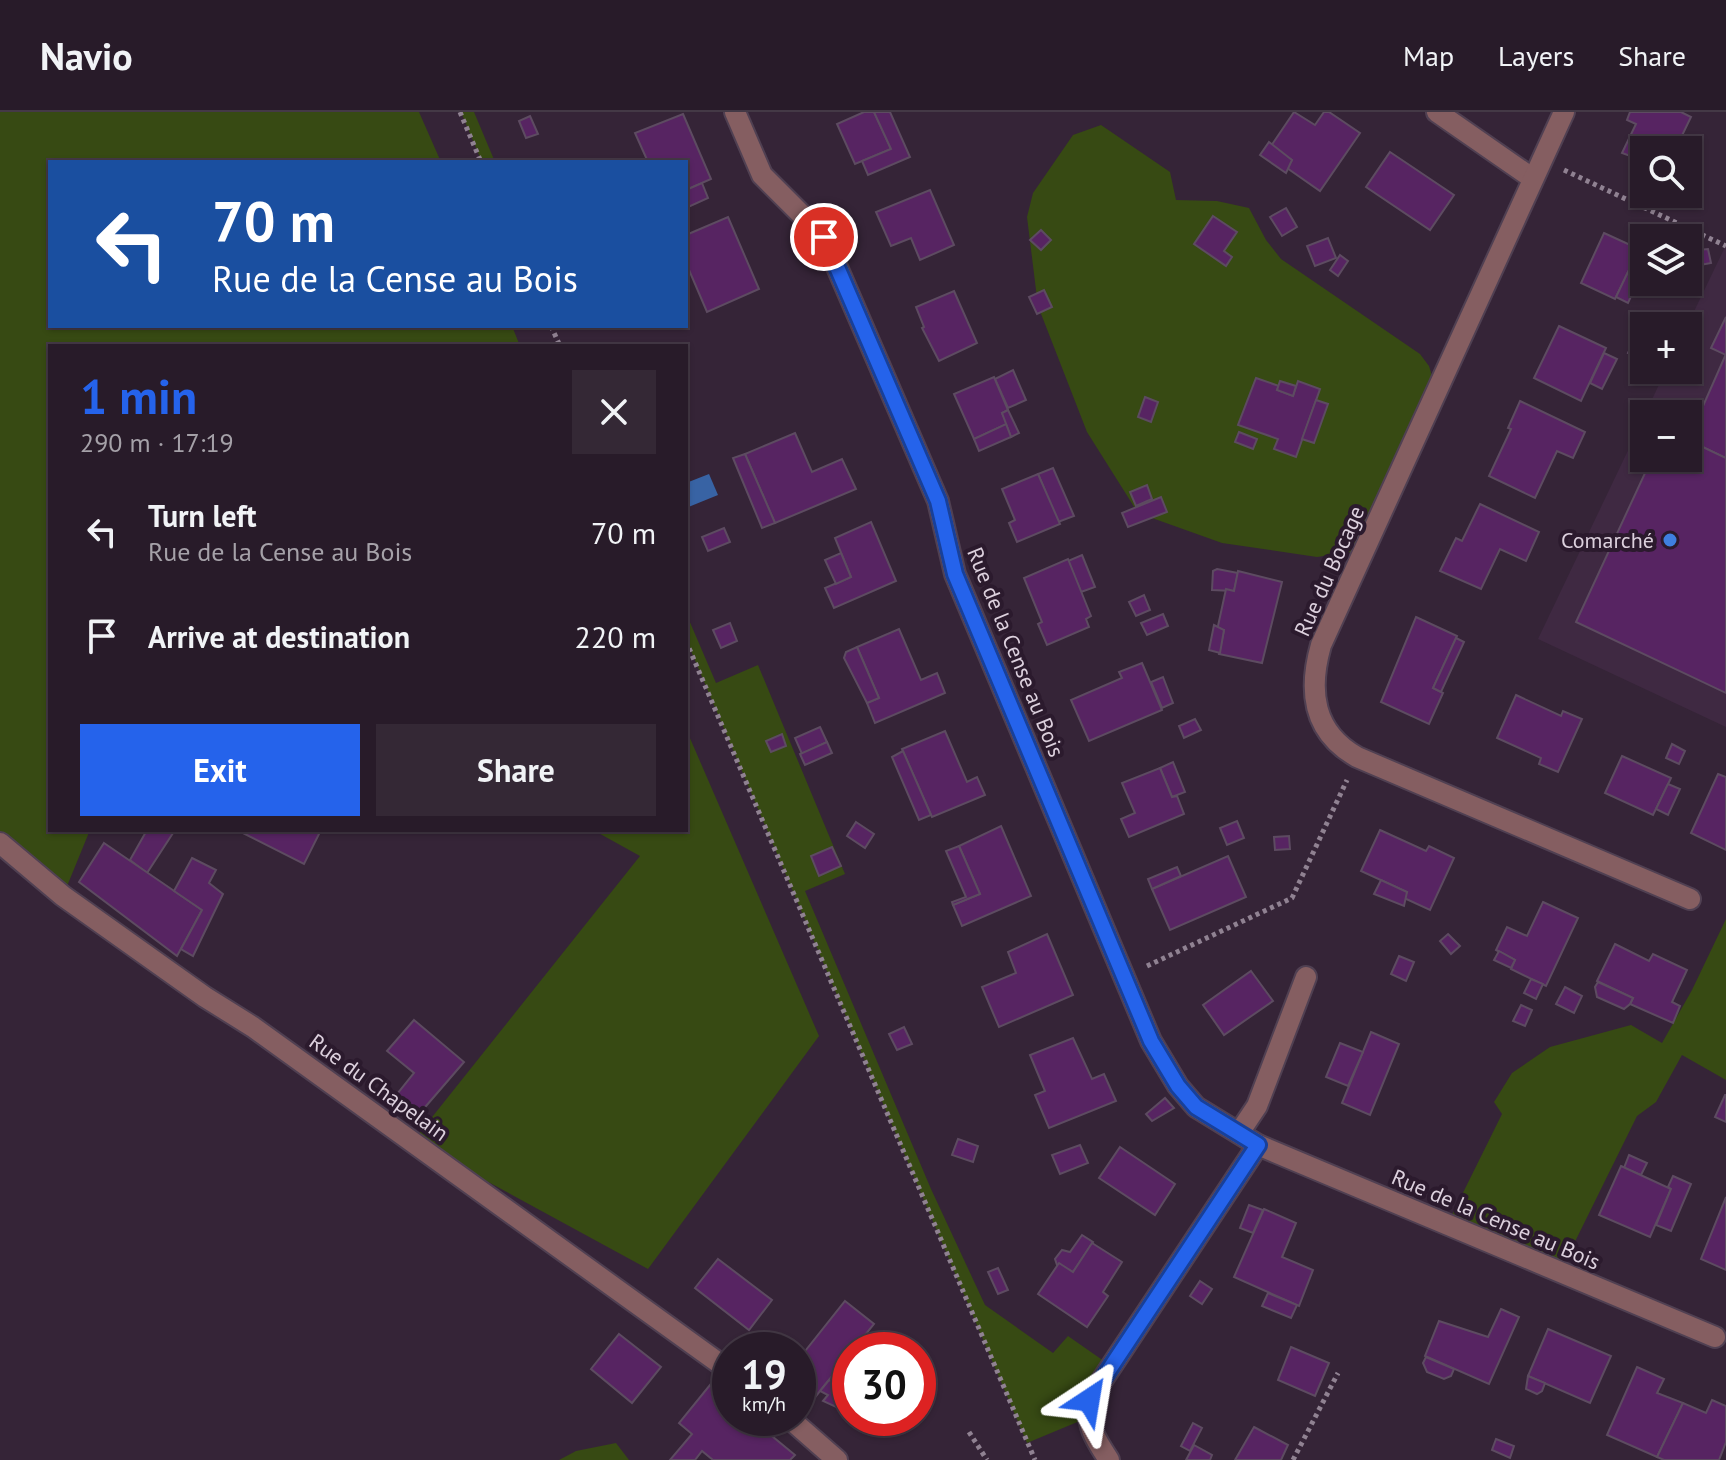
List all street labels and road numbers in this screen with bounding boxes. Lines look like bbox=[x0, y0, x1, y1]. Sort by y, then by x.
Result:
street label: Rue du Bocage bbox=[1288, 501, 1370, 641]
street label: Rue de la Cense au Bois bbox=[961, 543, 1071, 761]
street label: Rue du Chapelain bbox=[304, 1027, 454, 1147]
street label: Rue de la Cense au Bois bbox=[1388, 1162, 1604, 1276]

